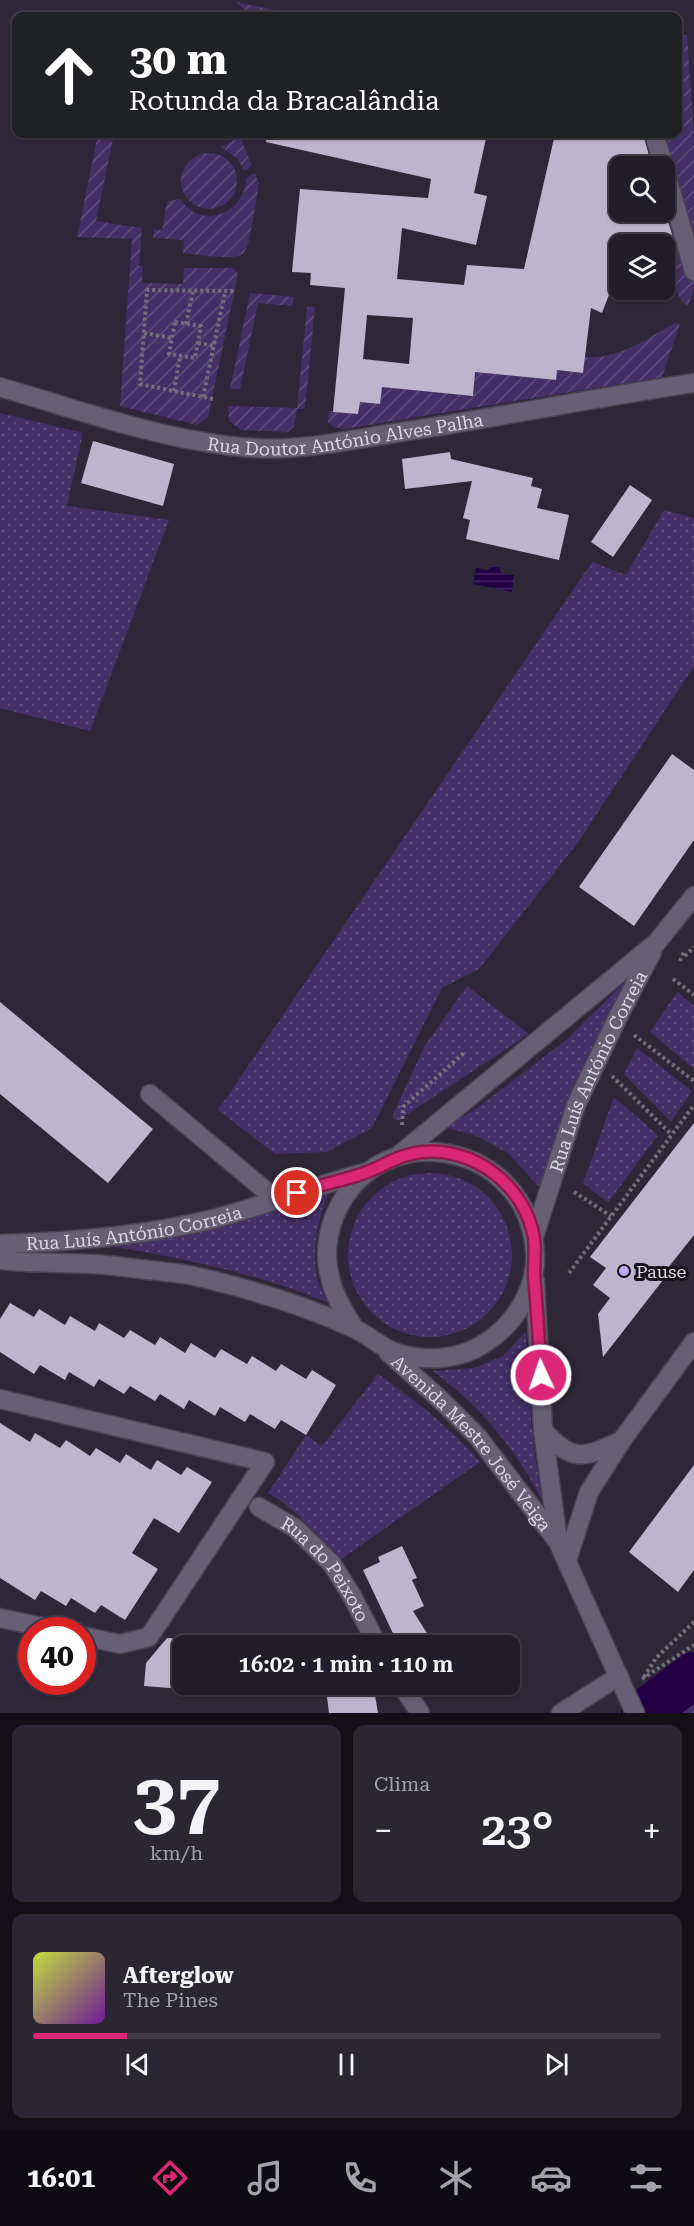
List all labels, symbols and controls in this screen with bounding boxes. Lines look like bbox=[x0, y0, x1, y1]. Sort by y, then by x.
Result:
text: 30 m bbox=[129, 35, 227, 84]
icon: ahead bbox=[30, 36, 108, 114]
text: Rotunda da Bracalândia bbox=[129, 85, 440, 117]
map controls bbox=[609, 156, 675, 300]
button: search bbox=[609, 156, 675, 222]
button: layers bbox=[609, 234, 675, 300]
street label: Rua Doutor António Alves Palha bbox=[206, 408, 485, 459]
street label: Rua Luís António Correia bbox=[545, 967, 651, 1174]
pin bbox=[271, 1167, 322, 1218]
icon: arrive bbox=[280, 1176, 313, 1209]
street label: Rua Luís António Correia bbox=[25, 1201, 244, 1254]
place label: Pause bbox=[636, 1261, 686, 1282]
marker: Pause bbox=[617, 1264, 631, 1278]
position arrow bbox=[509, 1343, 573, 1407]
street label: Avenida Mestre José Veiga bbox=[388, 1350, 556, 1535]
street label: Rua do Peixoto bbox=[278, 1512, 374, 1625]
speed limit sign: 40 bbox=[18, 1617, 96, 1695]
text: 16:02 · 1 min · 110 m bbox=[239, 1652, 453, 1677]
text: 37 bbox=[133, 1756, 220, 1847]
text: Clima bbox=[374, 1772, 430, 1796]
text: 23° bbox=[481, 1803, 554, 1856]
text: − bbox=[374, 1811, 392, 1850]
text: + bbox=[643, 1811, 661, 1850]
text: km/h bbox=[150, 1841, 203, 1865]
text: Afterglow bbox=[123, 1963, 234, 1988]
text: The Pines bbox=[123, 1988, 218, 2012]
icon: previous bbox=[121, 2048, 154, 2081]
icon: pause bbox=[330, 2048, 363, 2081]
icon: next bbox=[540, 2048, 573, 2081]
icon: directions bbox=[149, 2157, 191, 2199]
icon: music bbox=[244, 2157, 286, 2199]
icon: phone bbox=[339, 2157, 381, 2199]
icon: climate bbox=[435, 2157, 477, 2199]
icon: car bbox=[530, 2157, 572, 2199]
icon: filters bbox=[625, 2157, 667, 2199]
text: 16:01 bbox=[27, 2162, 96, 2194]

